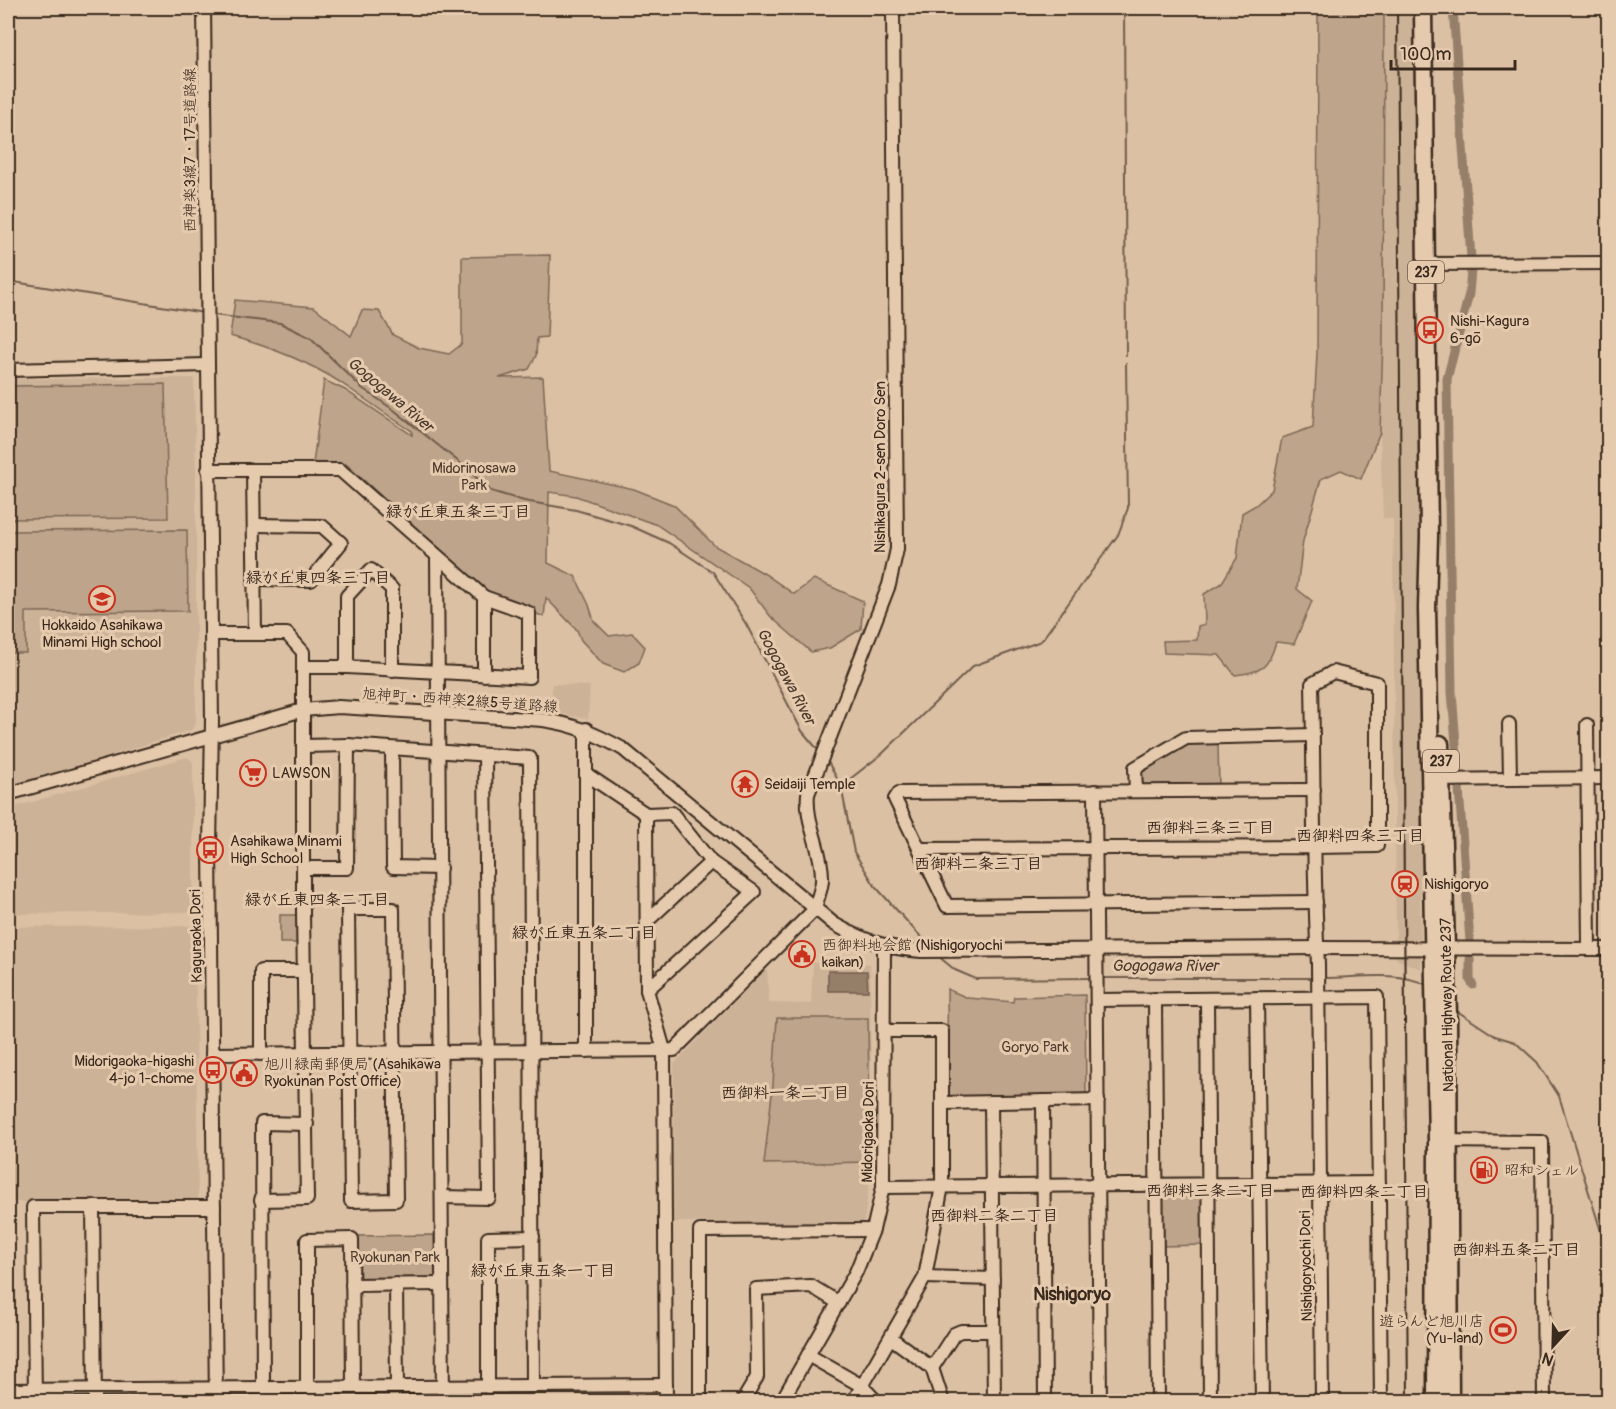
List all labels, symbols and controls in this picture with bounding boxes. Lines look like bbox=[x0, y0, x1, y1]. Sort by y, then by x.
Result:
scale bar bbox=[1391, 33, 1516, 71]
text: 100 m bbox=[1400, 43, 1452, 66]
street label: 西神楽3線7・17号道路線 bbox=[181, 67, 200, 233]
road number: 237 bbox=[1408, 261, 1444, 283]
place label: Nishi-Kagura 6-gō bbox=[1450, 312, 1529, 348]
bus stop icon: Nishi-Kagura 6-gō bbox=[1415, 315, 1445, 345]
water label: Gogogawa River bbox=[343, 353, 439, 438]
street label: Nishikagura 2-sen Doro Sen bbox=[871, 381, 890, 553]
park label: Midorinosawa Park bbox=[432, 459, 516, 495]
district label: 緑が丘東五条三丁目 bbox=[386, 502, 530, 522]
district label: 緑が丘東四条三丁目 bbox=[246, 568, 390, 588]
school or university icon: Hokkaido Asahikawa Minami High school bbox=[87, 584, 117, 614]
place label: Hokkaido Asahikawa Minami High school bbox=[41, 616, 163, 652]
water label: Gogogawa River bbox=[752, 625, 821, 730]
street label: 旭神町・西神楽2線5号道路線 bbox=[361, 684, 559, 717]
road number: 237 bbox=[1423, 750, 1459, 772]
supermarket icon: LAWSON bbox=[238, 758, 268, 788]
place label: LAWSON bbox=[272, 764, 331, 783]
temple icon: Seidaiji Temple bbox=[730, 769, 760, 799]
place label: Seidaiji Temple bbox=[764, 775, 856, 794]
district label: 西御料三条三丁目 bbox=[1146, 818, 1274, 838]
district label: 西御料四条三丁目 bbox=[1296, 826, 1424, 846]
place label: Asahikawa Minami High School bbox=[230, 832, 342, 868]
bus stop icon: Asahikawa Minami High School bbox=[195, 835, 225, 865]
district label: 西御料二条三丁目 bbox=[914, 854, 1042, 874]
station icon: Nishigoryo bbox=[1390, 869, 1420, 899]
place label: Nishigoryo bbox=[1424, 875, 1489, 894]
street label: Kaguraoka Dori bbox=[186, 889, 207, 983]
district label: 緑が丘東四条二丁目 bbox=[245, 890, 389, 910]
street label: National Highway Route 237 bbox=[1436, 918, 1459, 1092]
district label: 緑が丘東五条二丁目 bbox=[512, 923, 656, 943]
place label: 西御料地会館 (Nishigoryochi kaikan) bbox=[822, 936, 1003, 972]
public building icon: 西御料地会館 (Nishigoryochi kaikan) bbox=[787, 939, 817, 969]
water label: Gogogawa River bbox=[1112, 956, 1221, 976]
park label: Goryo Park bbox=[1001, 1038, 1069, 1057]
place label: Midorigaoka-higashi 4-jo 1-chome bbox=[74, 1052, 195, 1088]
bus stop icon: Midorigaoka-higashi 4-jo 1-chome bbox=[198, 1055, 228, 1085]
place label: 旭川緑南郵便局 (Asahikawa Ryokunan Post Office) bbox=[264, 1055, 441, 1091]
public building icon: 旭川緑南郵便局 (Asahikawa Ryokunan Post Office) bbox=[229, 1058, 259, 1088]
street label: Midorigaoka Dori bbox=[858, 1081, 879, 1183]
district label: 西御料一条二丁目 bbox=[721, 1083, 849, 1103]
fuel station icon: 昭和シェル bbox=[1469, 1155, 1499, 1185]
place label: 昭和シェル bbox=[1504, 1161, 1579, 1180]
district label: 西御料三条二丁目 bbox=[1146, 1181, 1274, 1201]
district label: 西御料四条二丁目 bbox=[1300, 1182, 1428, 1202]
district label: 西御料二条二丁目 bbox=[930, 1206, 1058, 1226]
street label: Nishigoryochi Dori bbox=[1296, 1210, 1317, 1322]
district label: 西御料五条二丁目 bbox=[1452, 1240, 1580, 1260]
park label: Ryokunan Park bbox=[350, 1248, 441, 1267]
district label: 緑が丘東五条一丁目 bbox=[471, 1261, 615, 1281]
district label: Nishigoryo bbox=[1033, 1283, 1111, 1306]
place label: 遊らんど旭川店 (Yu-land) bbox=[1379, 1312, 1484, 1348]
sports icon: 遊らんど旭川店 (Yu-land) bbox=[1488, 1315, 1518, 1345]
north arrow bbox=[1523, 1316, 1583, 1376]
text: N bbox=[1539, 1348, 1557, 1370]

